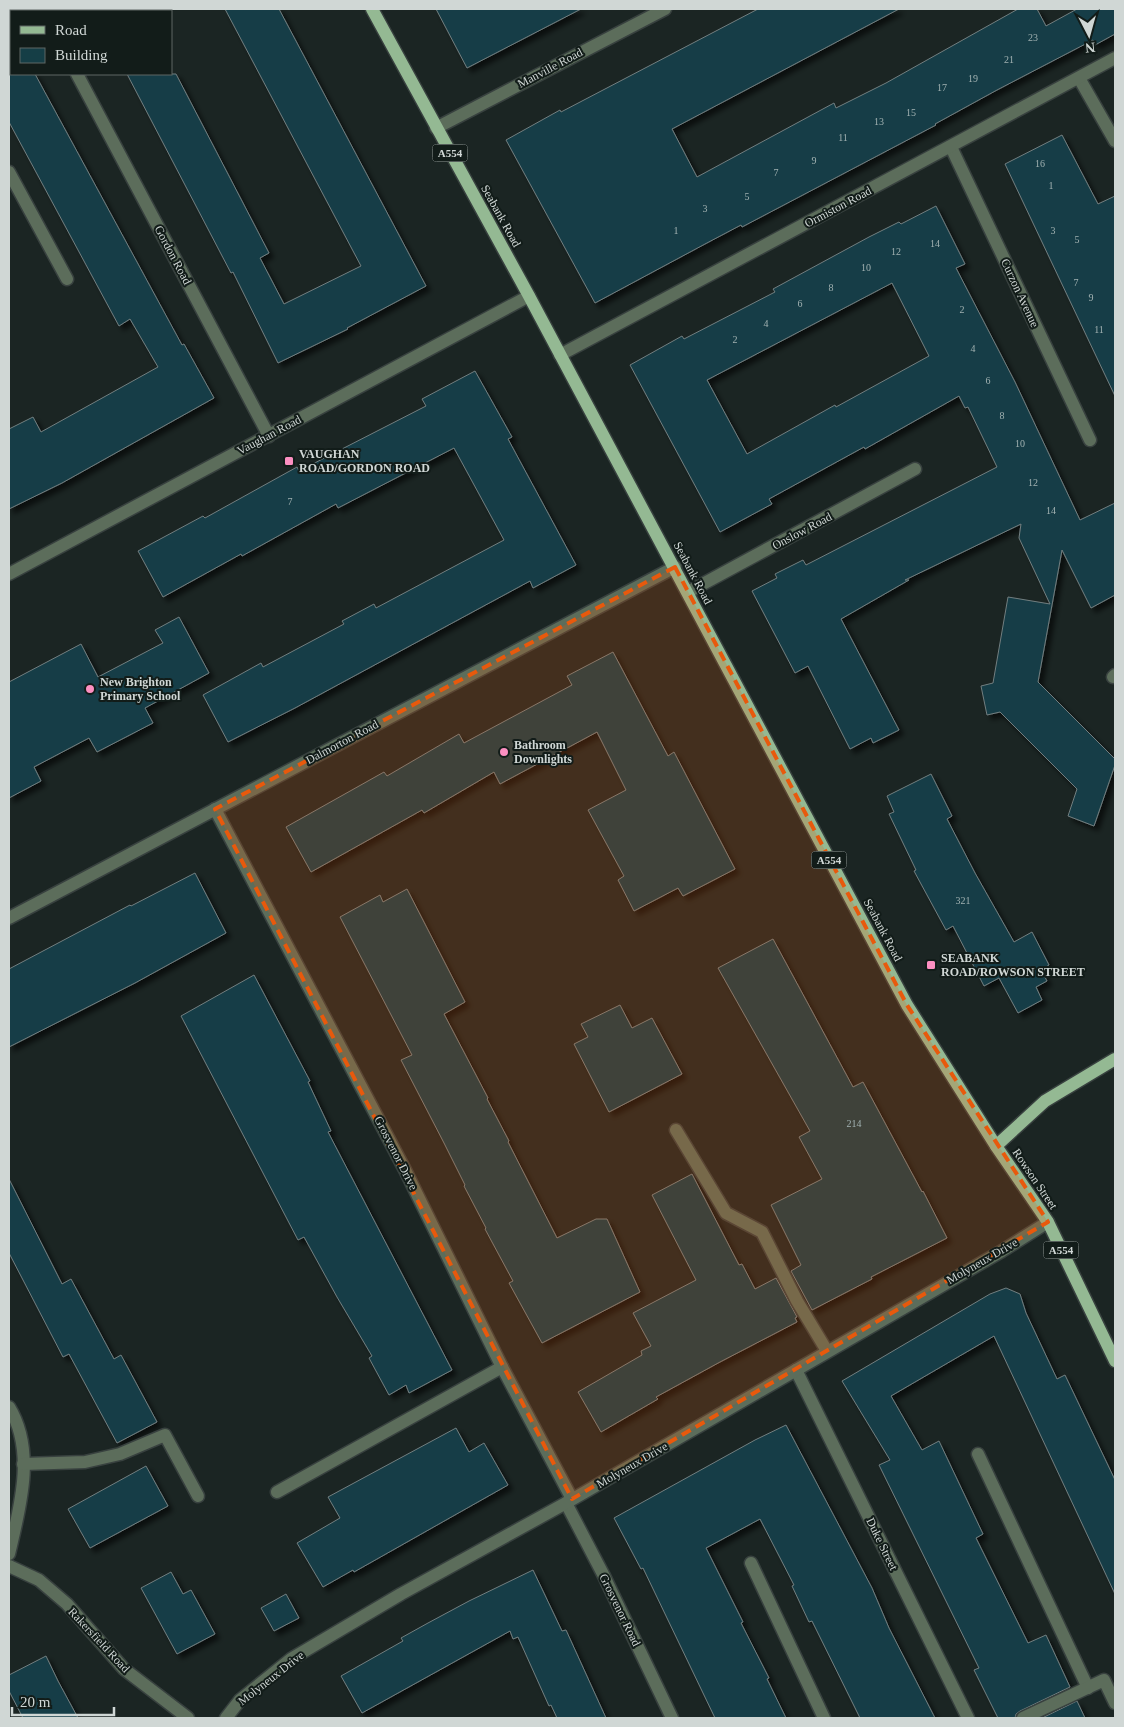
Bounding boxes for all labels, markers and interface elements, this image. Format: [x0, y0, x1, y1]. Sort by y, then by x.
legend [10, 10, 172, 75]
north arrow [1064, 10, 1114, 60]
text: Road [55, 22, 87, 38]
house number: 23 [1028, 32, 1038, 43]
text: N [1084, 39, 1096, 55]
street label: Manville Road [515, 45, 585, 91]
text: Building [55, 47, 108, 63]
house number: 21 [1004, 54, 1014, 65]
house number: 19 [968, 73, 978, 84]
house number: 17 [937, 82, 947, 93]
house number: 15 [906, 107, 916, 118]
house number: 13 [874, 116, 884, 127]
house number: 11 [838, 132, 848, 143]
road number: A554 [432, 144, 468, 162]
house number: 9 [812, 155, 817, 166]
house number: 16 [1035, 158, 1045, 169]
house number: 7 [774, 167, 779, 178]
house number: 1 [1049, 180, 1054, 191]
street label: Seabank Road [478, 182, 524, 250]
street label: Ormiston Road [802, 184, 874, 230]
house number: 5 [745, 191, 750, 202]
house number: 3 [703, 203, 708, 214]
street label: Gordon Road [152, 223, 194, 287]
house number: 1 [674, 225, 679, 236]
house number: 3 [1051, 225, 1056, 236]
house number: 5 [1075, 234, 1080, 245]
house number: 14 [930, 238, 940, 249]
house number: 12 [891, 246, 901, 257]
street label: Curzon Avenue [998, 256, 1042, 330]
house number: 10 [861, 262, 871, 273]
house number: 7 [1074, 277, 1079, 288]
house number: 8 [829, 282, 834, 293]
house number: 9 [1089, 292, 1094, 303]
house number: 6 [798, 298, 803, 309]
house number: 2 [960, 304, 965, 315]
house number: 4 [764, 318, 769, 329]
house number: 11 [1094, 324, 1104, 335]
house number: 2 [733, 334, 738, 345]
house number: 4 [971, 343, 976, 354]
house number: 6 [986, 375, 991, 386]
house number: 8 [1000, 410, 1005, 421]
street label: Vaughan Road [235, 412, 303, 458]
house number: 10 [1015, 438, 1025, 449]
place label: VAUGHAN ROAD/GORDON ROAD [299, 447, 430, 475]
marker: VAUGHAN ROAD/GORDON ROAD [283, 455, 295, 467]
house number: 12 [1028, 477, 1038, 488]
house number: 7 [288, 496, 293, 507]
house number: 14 [1046, 505, 1056, 516]
street label: Onslow Road [770, 509, 834, 553]
street label: Seabank Road [671, 539, 715, 607]
place label: New Brighton Primary School [100, 675, 181, 703]
marker: New Brighton Primary School [84, 683, 96, 695]
street label: Dalmorton Road [303, 717, 381, 767]
place label: Bathroom Downlights [514, 738, 572, 766]
marker: Bathroom Downlights [498, 746, 510, 758]
road number: A554 [812, 852, 846, 868]
house number: 321 [956, 895, 971, 906]
street label: Seabank Road [861, 896, 905, 964]
place label: SEABANK ROAD/ROWSON STREET [941, 951, 1085, 979]
marker: SEABANK ROAD/ROWSON STREET [925, 959, 937, 971]
street label: Grosvenor Drive [371, 1114, 421, 1192]
house number: 214 [847, 1118, 862, 1129]
street label: Rowson Street [1010, 1146, 1061, 1213]
street label: Molyneux Drive [944, 1235, 1020, 1287]
road number: A554 [1044, 1242, 1078, 1258]
street label: Molyneux Drive [594, 1439, 670, 1491]
street label: Duke Street [863, 1515, 901, 1573]
street label: Grosvenor Road [596, 1571, 644, 1649]
street label: Rakersfield Road [65, 1605, 133, 1675]
street label: Molyneux Drive [235, 1648, 307, 1708]
scale bar [12, 1684, 115, 1716]
text: 20 m [20, 1694, 51, 1710]

